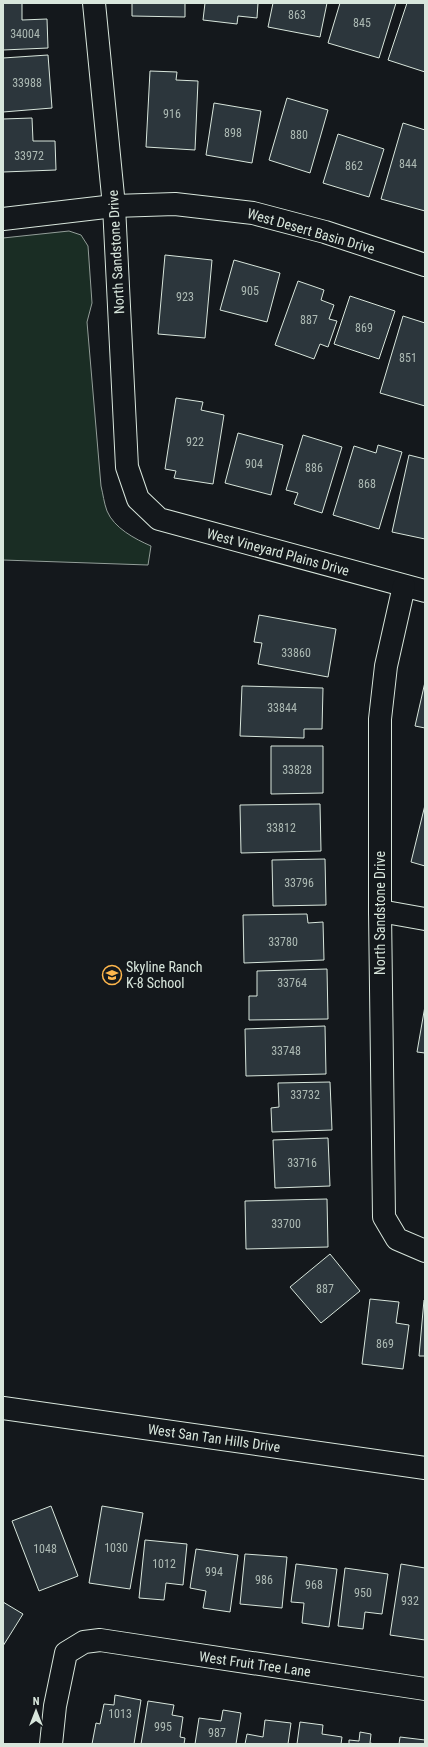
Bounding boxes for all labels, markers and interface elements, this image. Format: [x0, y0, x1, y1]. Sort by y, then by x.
house number: 863 [288, 8, 306, 22]
house number: 845 [353, 16, 371, 30]
house number: 34004 [10, 27, 40, 41]
house number: 33988 [12, 76, 42, 90]
house number: 916 [163, 107, 181, 121]
house number: 898 [224, 126, 242, 140]
house number: 880 [290, 128, 308, 142]
house number: 33972 [14, 149, 44, 163]
house number: 844 [399, 157, 417, 171]
house number: 862 [345, 159, 363, 173]
street label: North Sandstone Drive [105, 189, 127, 314]
street label: West Desert Basin Drive [245, 205, 377, 257]
house number: 905 [241, 284, 259, 298]
house number: 923 [176, 290, 194, 304]
house number: 887 [300, 313, 318, 327]
house number: 869 [355, 321, 373, 335]
house number: 851 [399, 351, 417, 365]
house number: 922 [186, 435, 204, 449]
house number: 904 [245, 457, 263, 471]
house number: 886 [305, 461, 323, 475]
house number: 868 [358, 477, 376, 491]
street label: West Vineyard Plains Drive [205, 525, 351, 579]
house number: 33860 [281, 646, 311, 660]
house number: 33844 [267, 701, 297, 715]
house number: 33828 [282, 763, 312, 777]
house number: 33812 [266, 821, 296, 835]
street label: North Sandstone Drive [372, 851, 388, 975]
house number: 33796 [284, 876, 314, 890]
house number: 33780 [268, 935, 298, 949]
place label: Skyline Ranch K-8 School [126, 959, 203, 991]
school or university icon: Skyline Ranch K-8 School [101, 964, 123, 986]
house number: 33764 [277, 976, 307, 990]
house number: 33748 [271, 1044, 301, 1058]
house number: 33732 [290, 1088, 320, 1102]
house number: 33716 [287, 1156, 317, 1170]
house number: 33700 [271, 1217, 301, 1231]
house number: 887 [316, 1282, 334, 1296]
house number: 869 [376, 1337, 394, 1351]
street label: West San Tan Hills Drive [147, 1421, 282, 1455]
house number: 1030 [104, 1541, 128, 1555]
house number: 1048 [33, 1542, 57, 1556]
house number: 1012 [152, 1557, 176, 1571]
house number: 994 [205, 1565, 223, 1579]
house number: 986 [255, 1573, 273, 1587]
house number: 968 [305, 1578, 323, 1592]
house number: 950 [354, 1586, 372, 1600]
house number: 932 [401, 1594, 419, 1608]
street label: West Fruit Tree Lane [198, 1648, 312, 1680]
north arrow [16, 1691, 56, 1731]
text: N [33, 1695, 40, 1708]
house number: 1013 [108, 1707, 132, 1721]
house number: 995 [154, 1720, 172, 1734]
house number: 987 [208, 1726, 226, 1740]

